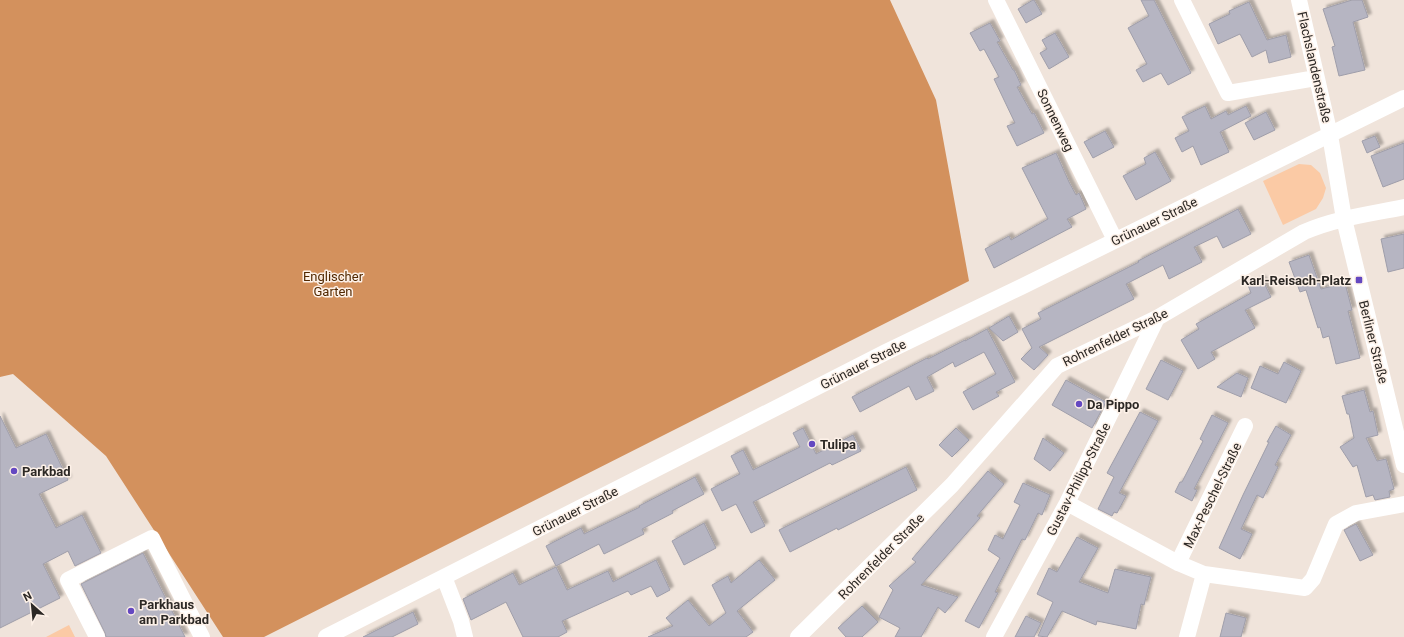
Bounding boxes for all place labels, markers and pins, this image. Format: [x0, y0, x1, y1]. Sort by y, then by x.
place label: Karl-Reisach-Platz [1241, 273, 1351, 288]
marker: Karl-Reisach-Platz [1354, 275, 1364, 285]
place label: Da Pippo [1087, 397, 1139, 412]
marker: Da Pippo [1074, 399, 1084, 409]
place label: Tulipa [820, 437, 856, 452]
marker: Tulipa [807, 439, 817, 449]
place label: Parkbad [22, 464, 71, 479]
marker: Parkbad [9, 466, 19, 476]
place label: Parkhaus am Parkbad [139, 597, 209, 627]
marker: Parkhaus am Parkbad [126, 606, 136, 616]

